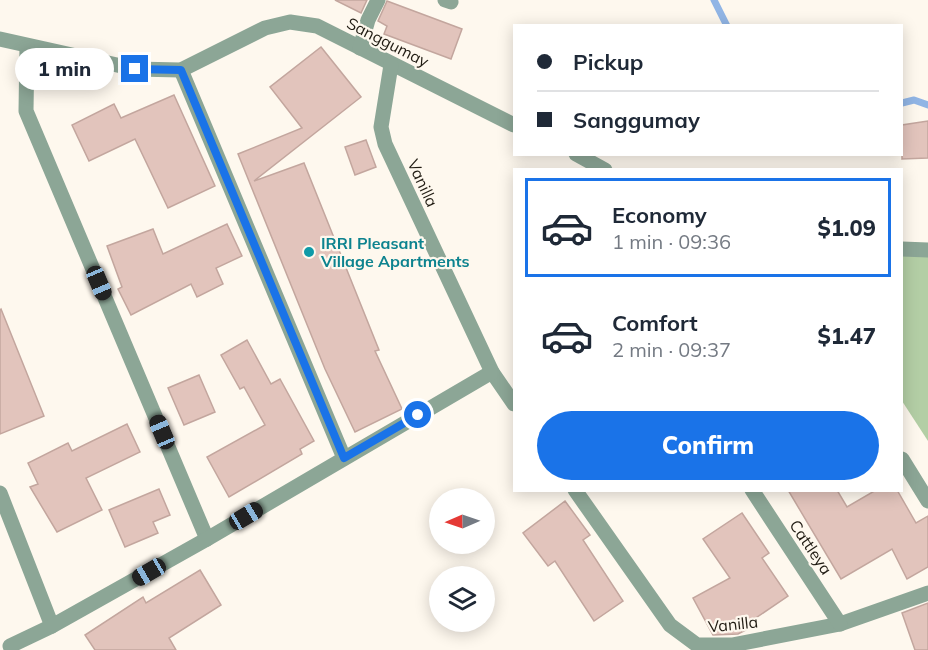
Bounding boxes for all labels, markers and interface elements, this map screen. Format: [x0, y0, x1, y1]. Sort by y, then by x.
street label: Sanggumay [344, 13, 433, 71]
callout: 1 min [15, 48, 114, 90]
text: Pickup [573, 48, 643, 76]
route end [121, 55, 148, 82]
text: 1 min [38, 56, 91, 81]
text: Sanggumay [573, 106, 700, 134]
street label: Vanilla [403, 156, 443, 210]
icon: car [540, 201, 594, 255]
text: Economy [612, 201, 707, 229]
text: $1.09 [817, 214, 876, 242]
text: 1 min · 09:36 [612, 229, 731, 254]
place label: IRRI Pleasant Village Apartments [320, 233, 470, 271]
marker: IRRI Pleasant Village Apartments [302, 245, 316, 259]
car [84, 263, 114, 303]
icon: car [540, 309, 594, 363]
text: Comfort [612, 309, 698, 337]
text: $1.47 [817, 322, 876, 350]
text: 2 min · 09:37 [612, 337, 731, 362]
route start [404, 401, 431, 428]
button: Confirm [537, 411, 879, 480]
car [147, 412, 177, 452]
north arrow [429, 488, 495, 554]
map controls [429, 488, 495, 632]
car [226, 499, 266, 533]
street label: Cattleya [785, 516, 837, 578]
car [129, 555, 169, 589]
button: layers [429, 566, 495, 632]
street label: Vanilla [707, 611, 759, 637]

